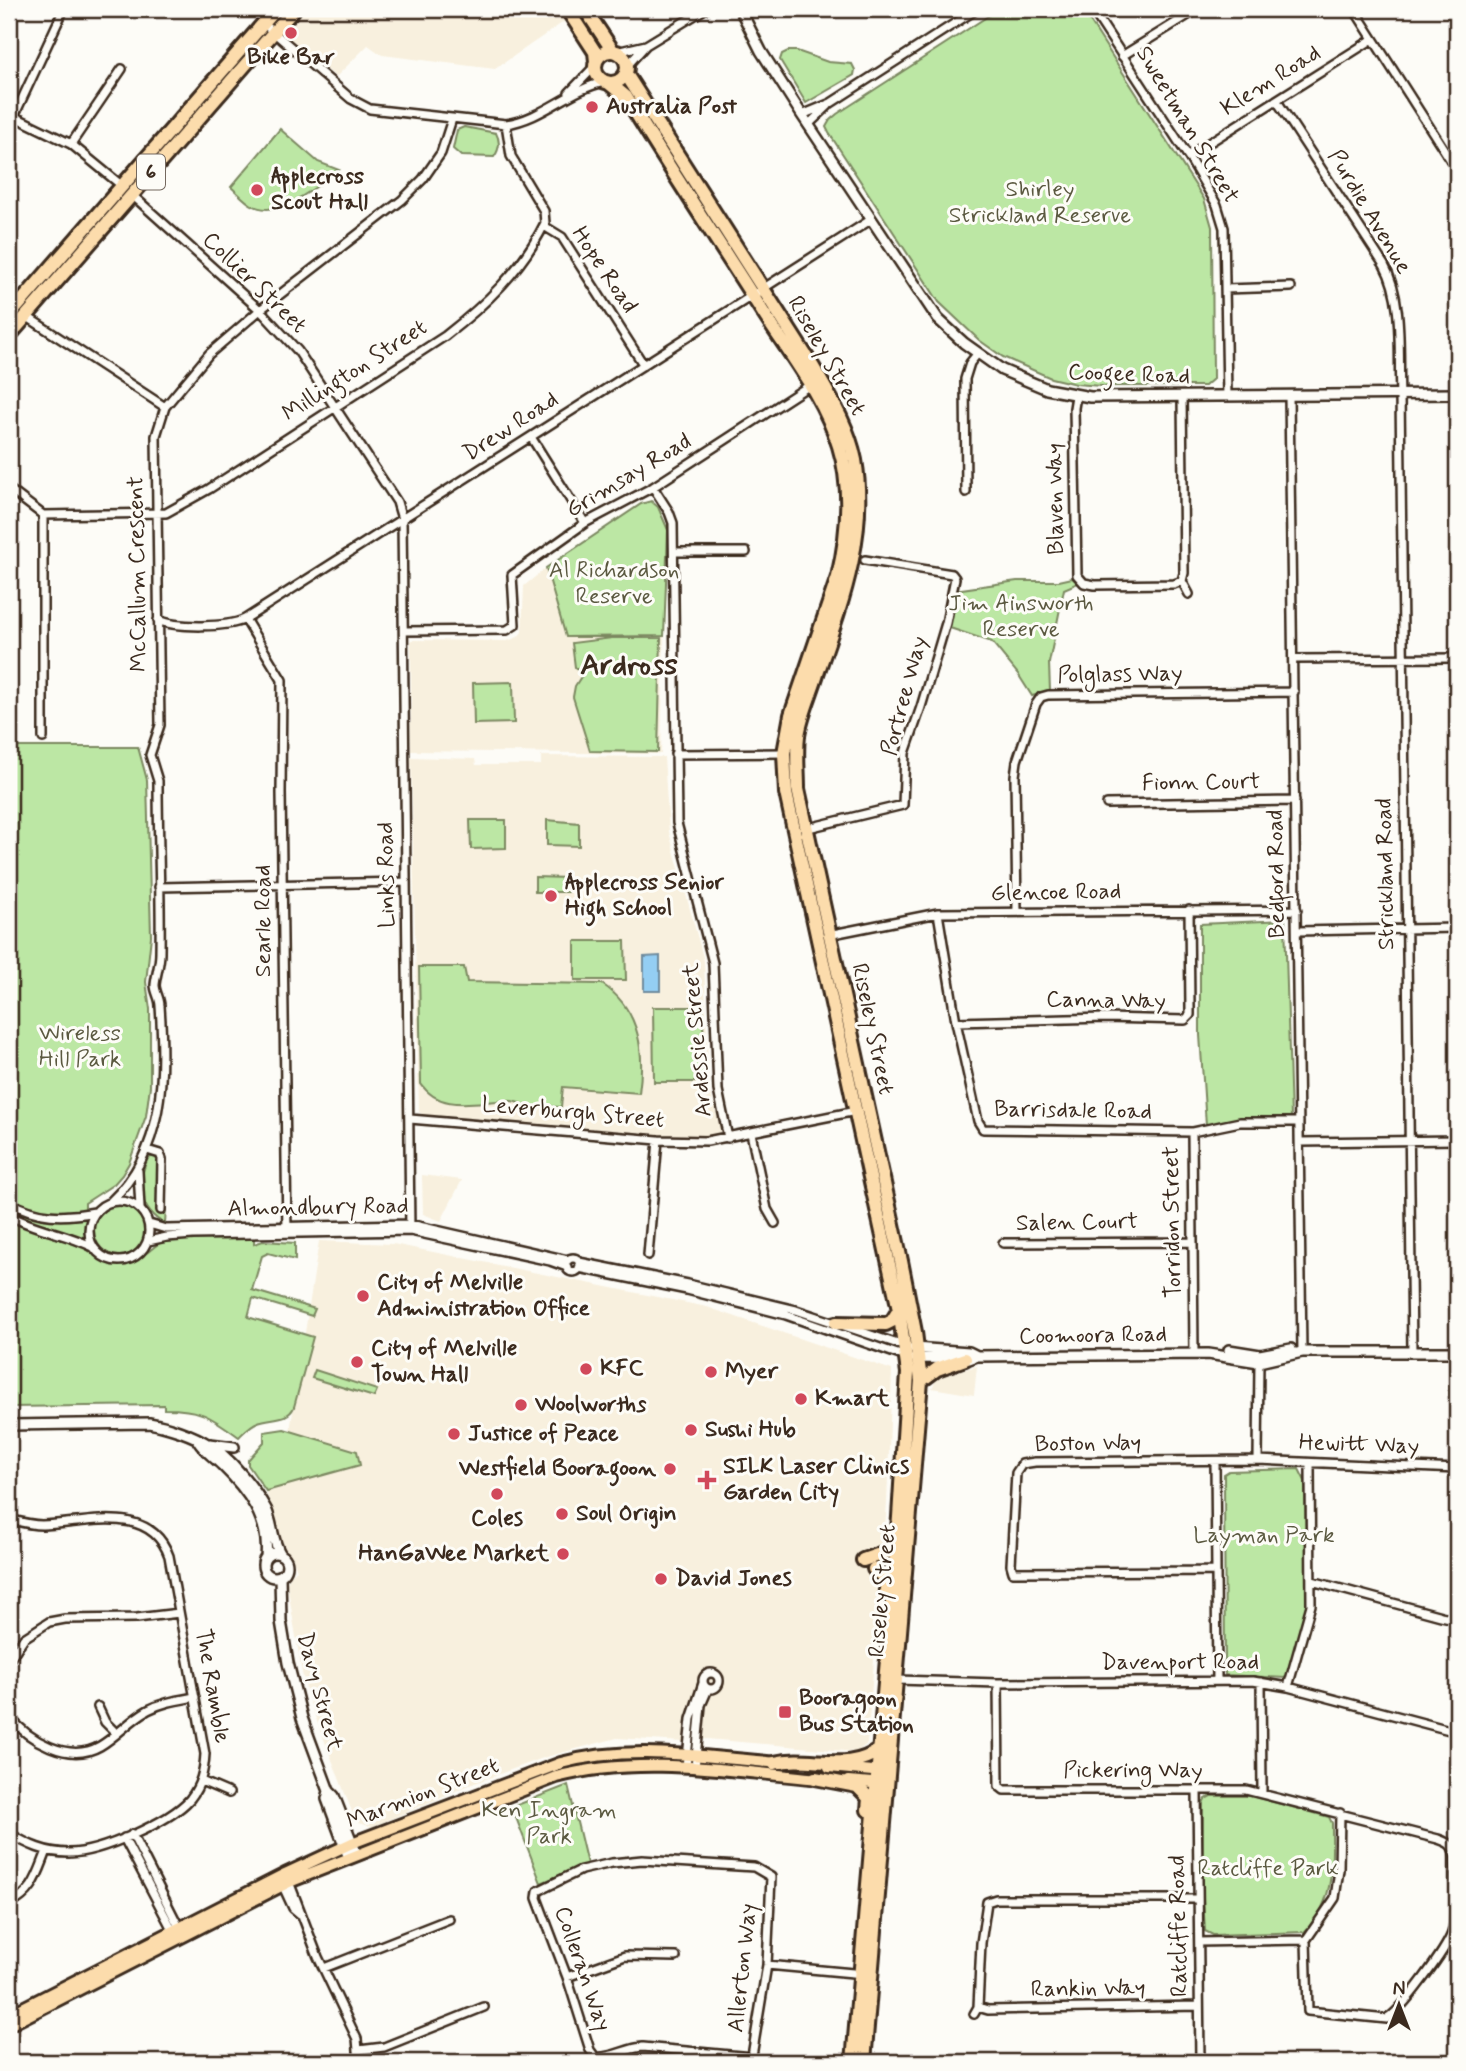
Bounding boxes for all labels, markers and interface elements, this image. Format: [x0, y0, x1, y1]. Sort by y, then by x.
marker: Bike Bar [283, 25, 299, 41]
street label: Klem Road [1215, 38, 1327, 124]
street label: Sweetman Street [1128, 41, 1246, 209]
place label: Bike Bar [247, 43, 335, 73]
place label: Australia Post [606, 92, 738, 122]
marker: Australia Post [584, 99, 600, 115]
street label: Purdie Avenue [1320, 144, 1418, 280]
road number: 6 [137, 154, 165, 190]
place label: Applecross Scout Hall [271, 162, 368, 218]
park label: Shirley Strickland Reserve [949, 175, 1131, 231]
marker: Applecross Scout Hall [249, 182, 265, 198]
street label: Hope Road [564, 221, 644, 319]
street label: Collier Street [195, 226, 313, 340]
street label: Riseley Street [780, 291, 872, 421]
street label: Millington Street [277, 313, 434, 431]
street label: Coogee Road [1067, 358, 1190, 394]
street label: Drew Road [458, 385, 564, 469]
street label: Grimsay Road [561, 427, 697, 525]
street label: Blaven Way [1040, 443, 1072, 555]
street label: McCallum Crescent [121, 476, 155, 672]
park label: Al Richardson Reserve [549, 556, 679, 612]
park label: Jim Ainsworth Reserve [948, 589, 1094, 645]
street label: Portree Way [875, 633, 935, 759]
district label: Ardross [580, 646, 678, 685]
street label: Polglass Way [1057, 659, 1183, 693]
street label: Fionn Court [1142, 767, 1261, 799]
street label: Strickland Road [1370, 798, 1402, 950]
street label: Bedford Road [1261, 809, 1294, 939]
street label: Links Road [371, 822, 403, 928]
street label: Searle Road [249, 865, 279, 977]
place label: Applecross Senior High School [565, 868, 725, 927]
street label: Glencoe Road [990, 877, 1122, 909]
marker: Applecross Senior High School [543, 888, 559, 904]
street label: Ardessie Street [676, 961, 720, 1118]
street label: Riseley Street [843, 961, 901, 1097]
street label: Canna Way [1046, 985, 1166, 1017]
park label: Wireless Hill Park [39, 1019, 121, 1075]
street label: Leverburgh Street [480, 1090, 665, 1138]
street label: Barrisdale Road [994, 1095, 1152, 1127]
street label: Torridon Street [1157, 1146, 1189, 1298]
street label: Almondbury Road [227, 1191, 409, 1225]
street label: Salen Court [1016, 1207, 1138, 1239]
place label: City of Melville Administration Office [377, 1268, 591, 1324]
marker: City of Melville Administration Office [355, 1288, 371, 1304]
street label: Coomoora Road [1019, 1320, 1167, 1352]
place label: City of Melville Town Hall [371, 1334, 517, 1390]
marker: City of Melville Town Hall [349, 1354, 365, 1370]
place label: KFC [600, 1354, 644, 1384]
place label: Myer [725, 1357, 779, 1387]
marker: KFC [578, 1361, 594, 1377]
marker: Myer [703, 1364, 719, 1380]
place label: Kmart [815, 1384, 890, 1414]
place label: Woolworths [534, 1390, 647, 1420]
marker: Kmart [793, 1391, 809, 1407]
marker: Woolworths [513, 1397, 529, 1413]
place label: Sushi Hub [705, 1415, 796, 1445]
place label: Justice of Peace [468, 1419, 619, 1449]
marker: Sushi Hub [683, 1422, 699, 1438]
marker: Justice of Peace [446, 1426, 462, 1442]
street label: Boston Way [1034, 1428, 1142, 1460]
street label: Hewitt Way [1298, 1428, 1420, 1462]
place label: SILK Laser Clinics Garden City [723, 1452, 909, 1508]
place label: Westfield Booragoon [458, 1454, 657, 1487]
marker: Westfield Booragoon [662, 1461, 678, 1477]
marker: SILK Laser Clinics Garden City [697, 1470, 717, 1490]
marker: Coles [489, 1486, 505, 1502]
place label: Soul Origin [576, 1499, 677, 1529]
place label: Coles [471, 1504, 523, 1534]
marker: Soul Origin [554, 1506, 570, 1522]
park label: Layman Park [1193, 1521, 1335, 1551]
street label: Riseley Street [862, 1523, 904, 1659]
place label: HanGaWee Market [358, 1539, 549, 1569]
marker: HanGaWee Market [555, 1546, 571, 1562]
place label: David Jones [675, 1564, 792, 1594]
marker: David Jones [653, 1571, 669, 1587]
street label: The Ramble [187, 1627, 237, 1746]
street label: Davy Street [289, 1629, 349, 1755]
street label: Davenport Road [1101, 1648, 1259, 1678]
place label: Booragoon Bus Station [799, 1684, 914, 1740]
marker: Booragoon Bus Station [777, 1704, 793, 1720]
street label: Marmion Street [343, 1751, 503, 1837]
street label: Pickering Way [1063, 1756, 1203, 1788]
park label: Ken Ingram Park [481, 1796, 617, 1852]
park label: Ratcliffe Park [1197, 1854, 1339, 1884]
street label: Ratcliffe Road [1163, 1855, 1195, 1997]
street label: Allerton Way [721, 1902, 765, 2034]
street label: Colleran Way [547, 1903, 617, 2035]
north arrow [1364, 1969, 1434, 2039]
street label: Rankin Way [1030, 1973, 1146, 2005]
text: N [1393, 1977, 1405, 2002]

